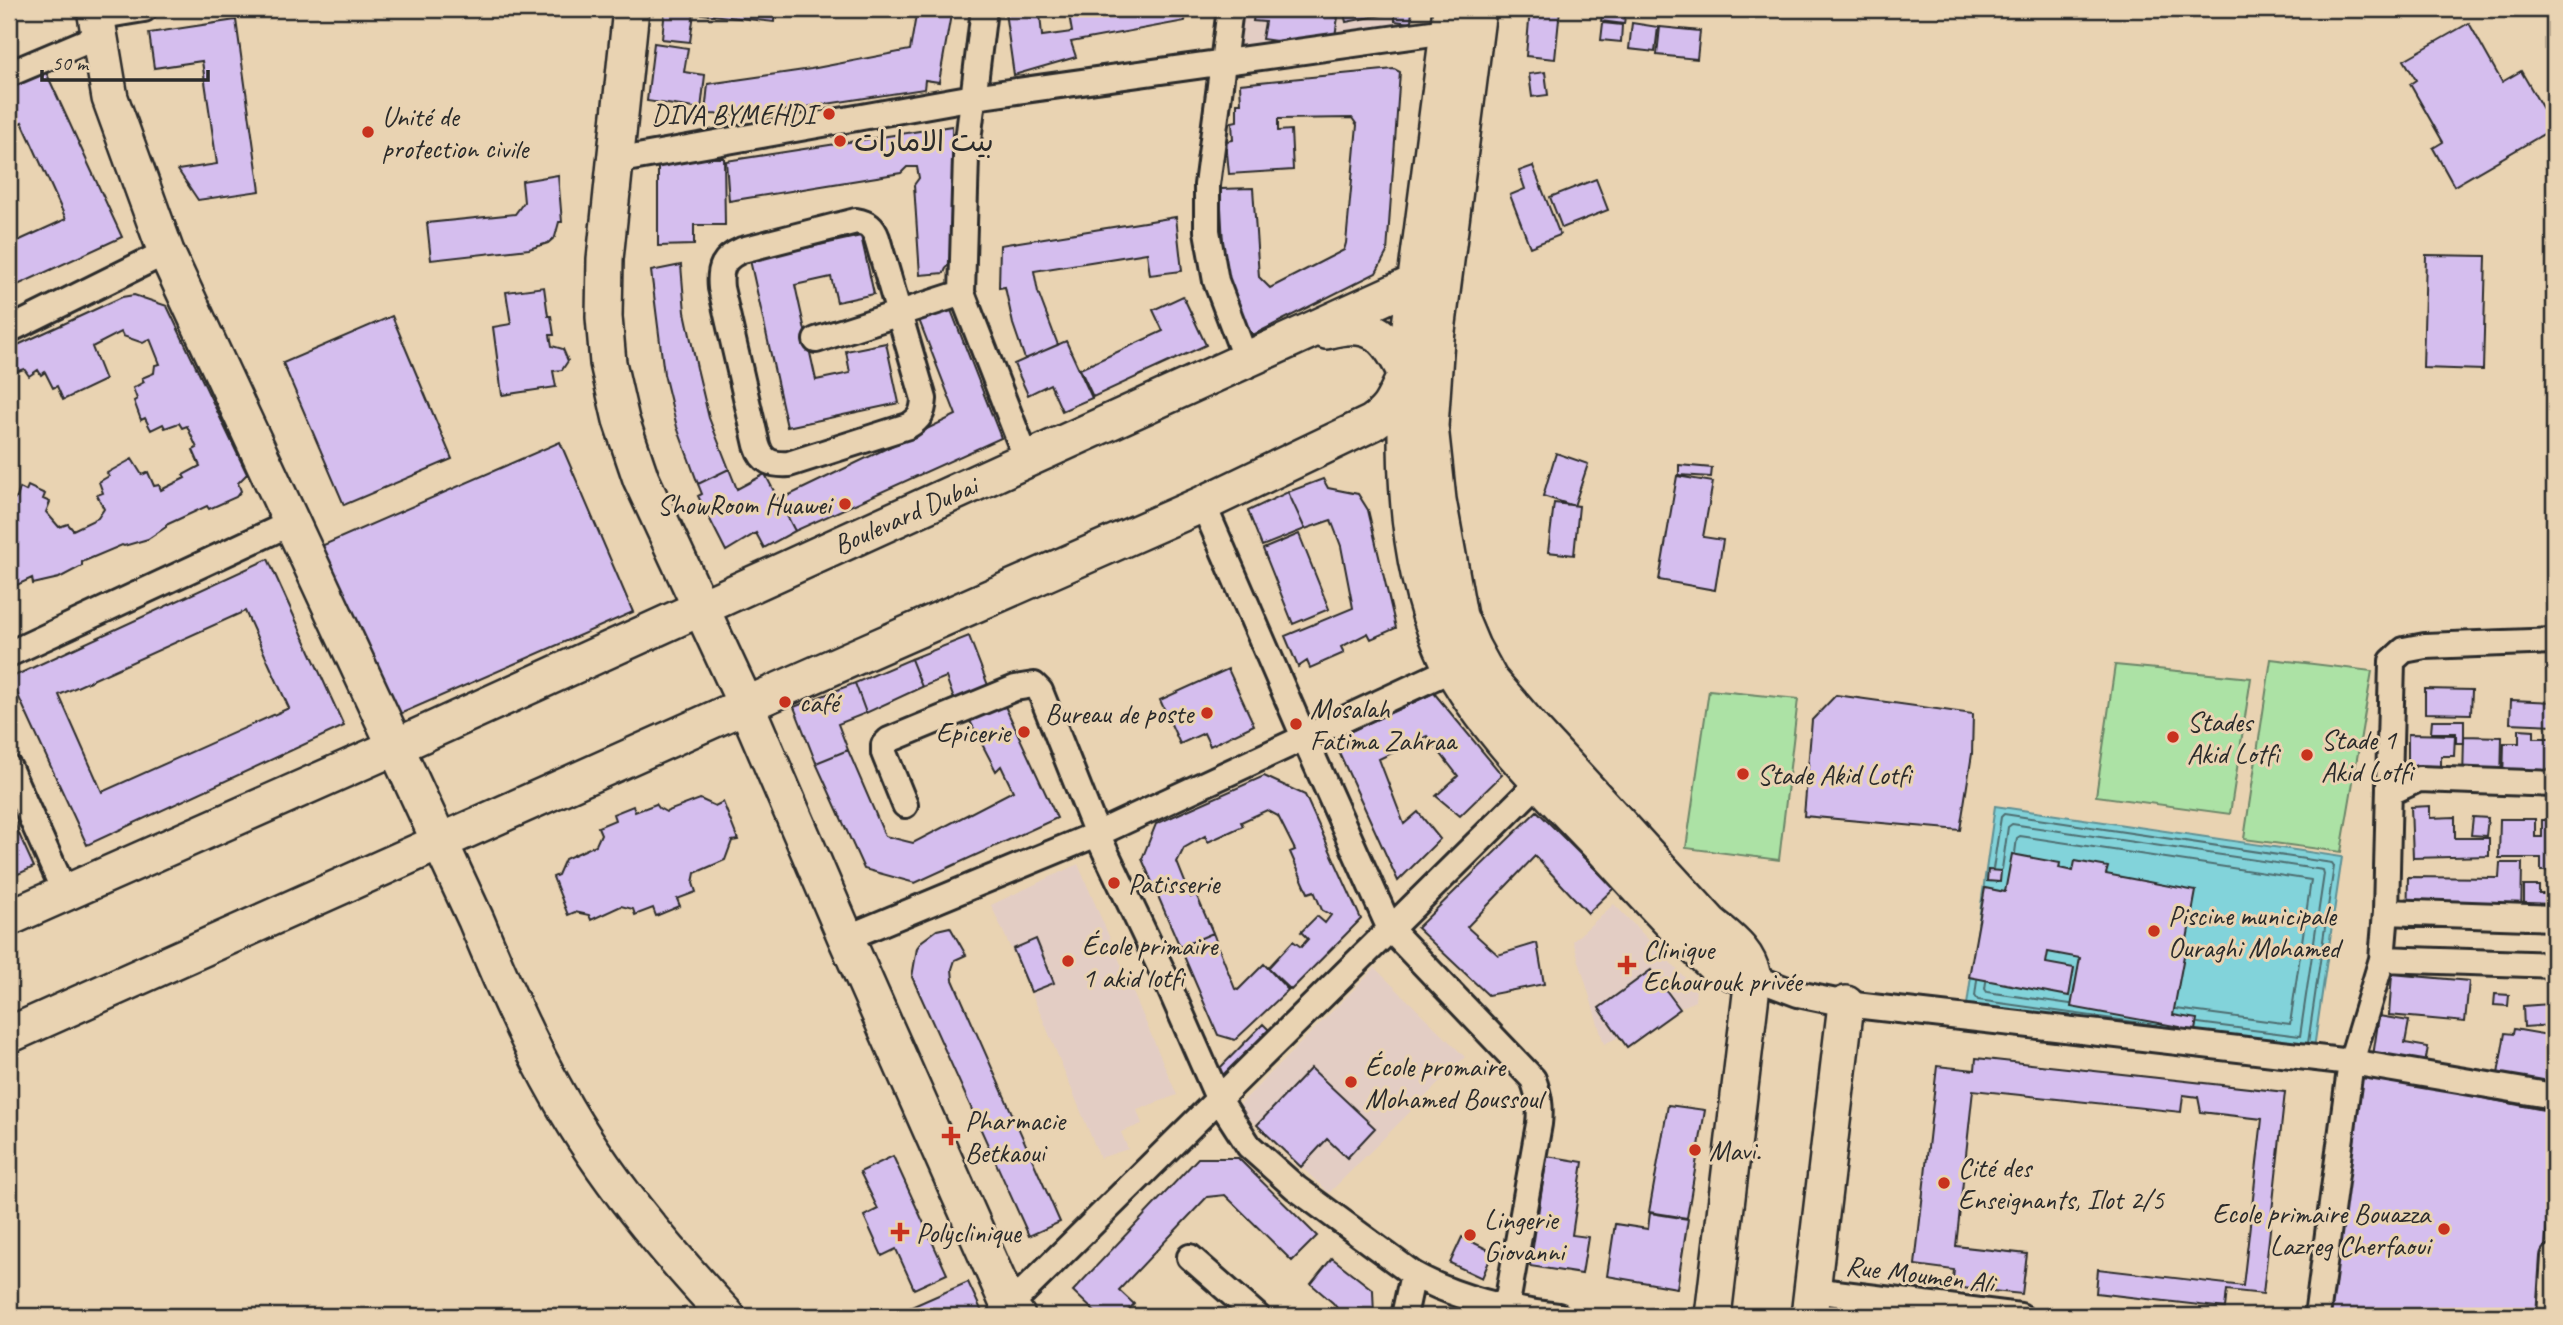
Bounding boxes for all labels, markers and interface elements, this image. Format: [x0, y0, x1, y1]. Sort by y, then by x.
scale bar [42, 38, 208, 82]
text: 50 m [52, 50, 90, 76]
place label: DIVA BYMEHDI [651, 97, 821, 132]
place label: Unité de protection civile [382, 99, 530, 166]
marker: DIVA BYMEHDI [821, 106, 837, 122]
marker: Unité de protection civile [360, 124, 376, 140]
place label: بيت الامارات [854, 124, 994, 159]
marker: بيت الامارات [832, 133, 848, 149]
street label: Boulevard Dubai [828, 466, 986, 562]
place label: ShowRoom Huawei [657, 487, 835, 522]
marker: ShowRoom Huawei [837, 496, 853, 512]
place label: café [799, 685, 842, 720]
place label: Mosalah Fatima Zahraa [1310, 691, 1458, 758]
marker: café [777, 694, 793, 710]
place label: Bureau de poste [1045, 696, 1195, 731]
place label: Stades Akid Lotfi [2187, 704, 2282, 771]
marker: Bureau de poste [1199, 705, 1215, 721]
place label: Epicerie [936, 715, 1012, 750]
marker: Mosalah Fatima Zahraa [1288, 716, 1304, 732]
place label: Stade 1 Akid Lotfi [2321, 722, 2416, 789]
marker: Epicerie [1016, 724, 1032, 740]
marker: Stades Akid Lotfi [2165, 729, 2181, 745]
marker: Stade 1 Akid Lotfi [2299, 747, 2315, 763]
place label: Stade Akid Lotfi [1757, 757, 1914, 792]
marker: Stade Akid Lotfi [1735, 766, 1751, 782]
place label: Patisserie [1128, 866, 1221, 901]
marker: Patisserie [1106, 875, 1122, 891]
place label: Piscine municipale Ouraghi Mohamed [2168, 898, 2344, 965]
marker: Piscine municipale Ouraghi Mohamed [2146, 923, 2162, 939]
place label: École primaire 1 akid lotfi [1082, 928, 1219, 995]
place label: Clinique Echourouk privée [1643, 932, 1804, 999]
marker: École primaire 1 akid lotfi [1060, 953, 1076, 969]
marker: Clinique Echourouk privée [1617, 955, 1637, 975]
place label: École promaire Mohamed Boussoul [1365, 1049, 1547, 1116]
marker: École promaire Mohamed Boussoul [1343, 1074, 1359, 1090]
place label: Pharmacie Betkaoui [965, 1103, 1067, 1170]
marker: Pharmacie Betkaoui [943, 1128, 959, 1144]
place label: Mavi. [1709, 1133, 1761, 1168]
marker: Mavi. [1687, 1142, 1703, 1158]
place label: Cité des Enseignants, Ilot 2/5 [1958, 1150, 2165, 1217]
marker: Cité des Enseignants, Ilot 2/5 [1936, 1175, 1952, 1191]
place label: Ecole primaire Bouazza Lazreg Cherfaoui [2212, 1196, 2434, 1263]
place label: Lingerie Giovanni [1484, 1202, 1568, 1269]
place label: Polyclinique [916, 1215, 1022, 1250]
marker: Ecole primaire Bouazza Lazreg Cherfaoui [2436, 1221, 2452, 1237]
marker: Polyclinique [890, 1222, 910, 1242]
marker: Lingerie Giovanni [1462, 1227, 1478, 1243]
street label: Rue Moumen Ali [1844, 1248, 2000, 1301]

